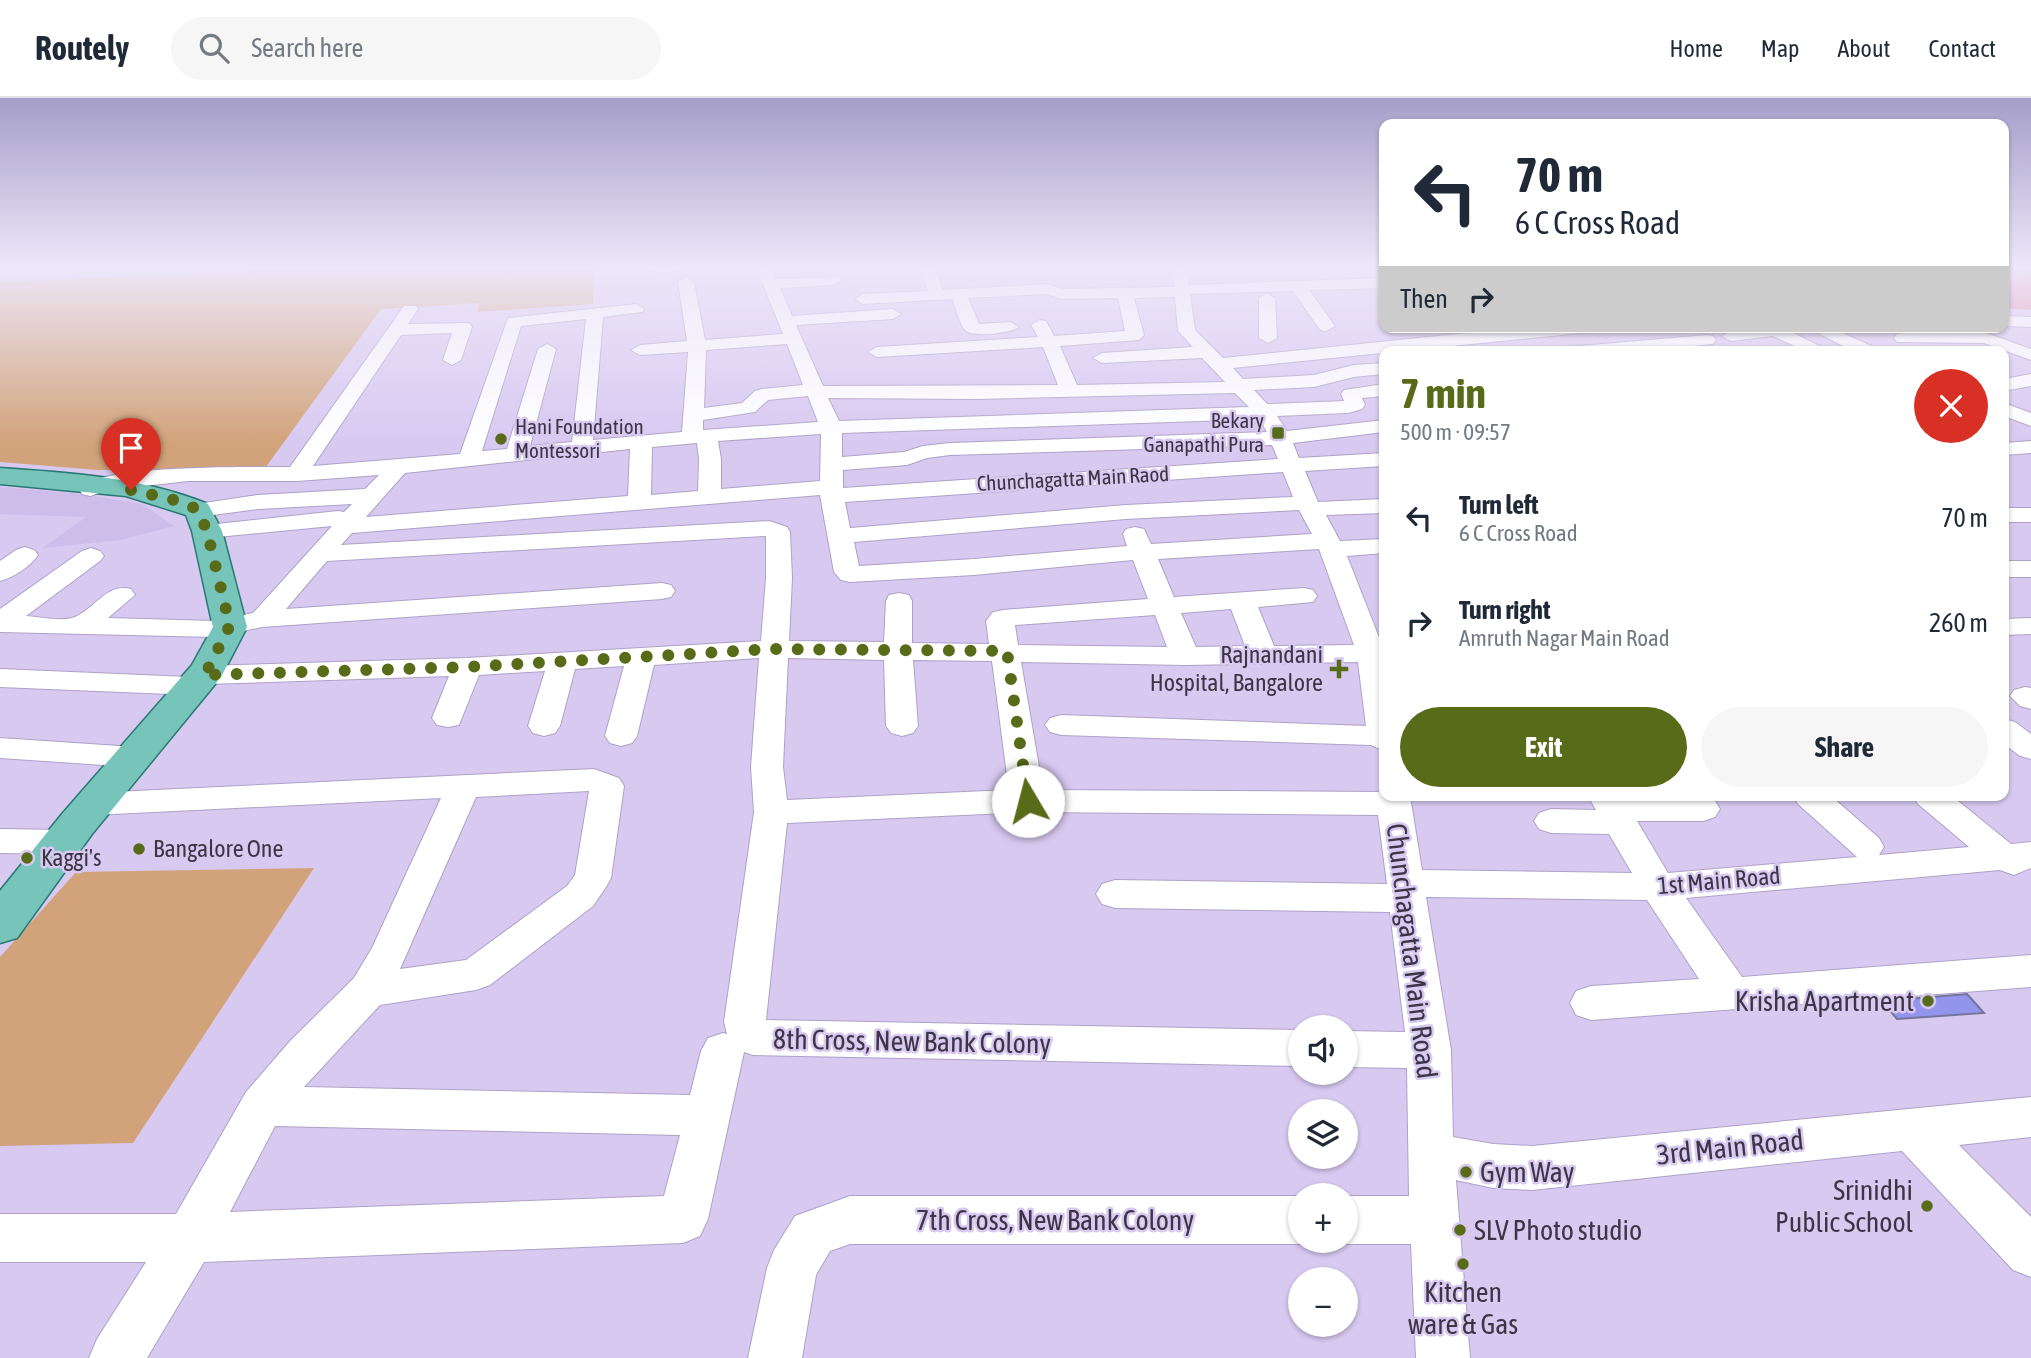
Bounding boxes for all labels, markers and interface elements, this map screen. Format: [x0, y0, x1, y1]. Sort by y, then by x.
search box [171, 17, 661, 80]
text: Routely [35, 29, 129, 67]
icon: search [195, 29, 233, 67]
text: Search here [251, 33, 363, 63]
text: Home [1669, 35, 1723, 62]
text: Map [1761, 35, 1799, 62]
text: About [1837, 35, 1890, 62]
text: Contact [1928, 35, 1996, 62]
text: 70 m [1515, 146, 1603, 202]
icon: left [1400, 147, 1491, 238]
text: 6 C Cross Road [1515, 204, 1680, 241]
icon: right [1462, 280, 1500, 318]
text: Then [1400, 284, 1448, 314]
text: 7 min [1400, 369, 1486, 417]
button: close [1914, 369, 1988, 443]
place label: Bekary Ganapathi Pura [1144, 408, 1264, 456]
place label: Hani Foundation Montessori [515, 414, 644, 462]
pin [101, 418, 161, 490]
text: 500 m · 09:57 [1400, 419, 1511, 445]
marker: Bekary Ganapathi Pura [1270, 425, 1286, 441]
icon: arrive [112, 429, 150, 467]
marker: Hani Foundation Montessori [493, 431, 509, 447]
street label: Chunchagatta Main Raod [976, 461, 1170, 495]
text: Turn left [1459, 490, 1539, 520]
icon: left [1400, 499, 1438, 537]
text: 70 m [1941, 503, 1988, 533]
text: 6 C Cross Road [1459, 520, 1578, 546]
text: Turn right [1459, 595, 1550, 625]
icon: right [1400, 604, 1438, 642]
text: 260 m [1929, 608, 1988, 638]
text: Amruth Nagar Main Road [1459, 625, 1670, 651]
place label: Rajnandani Hospital, Bangalore [1150, 641, 1323, 696]
marker: Rajnandani Hospital, Bangalore [1329, 659, 1349, 679]
button: Exit [1400, 707, 1687, 787]
button: Share [1701, 707, 1988, 787]
position arrow [991, 764, 1065, 838]
street label: Chunchagatta Main Road [1380, 822, 1444, 1080]
place label: Bangalore One [153, 835, 283, 862]
marker: Bangalore One [131, 841, 147, 857]
place label: Kaggi's [41, 844, 102, 871]
marker: Kaggi's [19, 850, 35, 866]
street label: 1st Main Road [1656, 862, 1782, 899]
place label: Krisha Apartment [1735, 985, 1914, 1017]
marker: Krisha Apartment [1920, 993, 1936, 1009]
map controls [1288, 1015, 1358, 1337]
button: sound [1288, 1015, 1358, 1085]
street label: 8th Cross, New Bank Colony [773, 1023, 1051, 1059]
button: layers [1288, 1099, 1358, 1169]
street label: 3rd Main Road [1655, 1123, 1805, 1171]
place label: Gym Way [1480, 1156, 1574, 1188]
marker: Gym Way [1458, 1164, 1474, 1180]
place label: Srinidhi Public School [1775, 1174, 1914, 1238]
button: + [1288, 1183, 1358, 1253]
marker: Srinidhi Public School [1919, 1198, 1935, 1214]
street label: 7th Cross, New Bank Colony [916, 1204, 1194, 1236]
place label: SLV Photo studio [1474, 1214, 1642, 1246]
marker: SLV Photo studio [1452, 1222, 1468, 1238]
marker: Kitchen ware & Gas [1455, 1256, 1471, 1272]
button: − [1288, 1267, 1358, 1337]
place label: Kitchen ware & Gas [1408, 1276, 1518, 1340]

